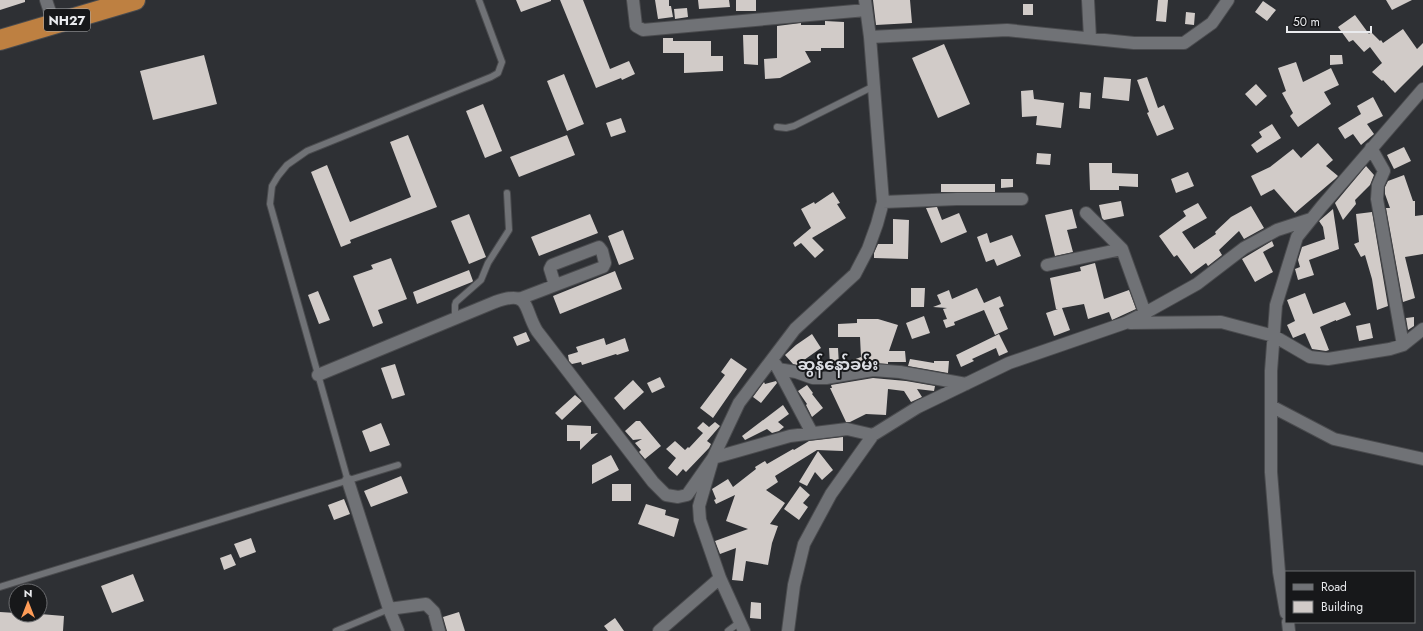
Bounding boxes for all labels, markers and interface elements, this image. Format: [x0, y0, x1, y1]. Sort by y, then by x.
scale bar [1287, 8, 1371, 34]
road number: NH27 [44, 9, 90, 31]
text: 50 m [1293, 13, 1320, 31]
district label: ဆွန်နော်ခမ်း [798, 353, 878, 378]
legend [1285, 571, 1415, 623]
text: Road [1321, 578, 1347, 596]
north arrow [8, 583, 48, 623]
text: N [24, 585, 32, 601]
text: Building [1321, 598, 1363, 616]

